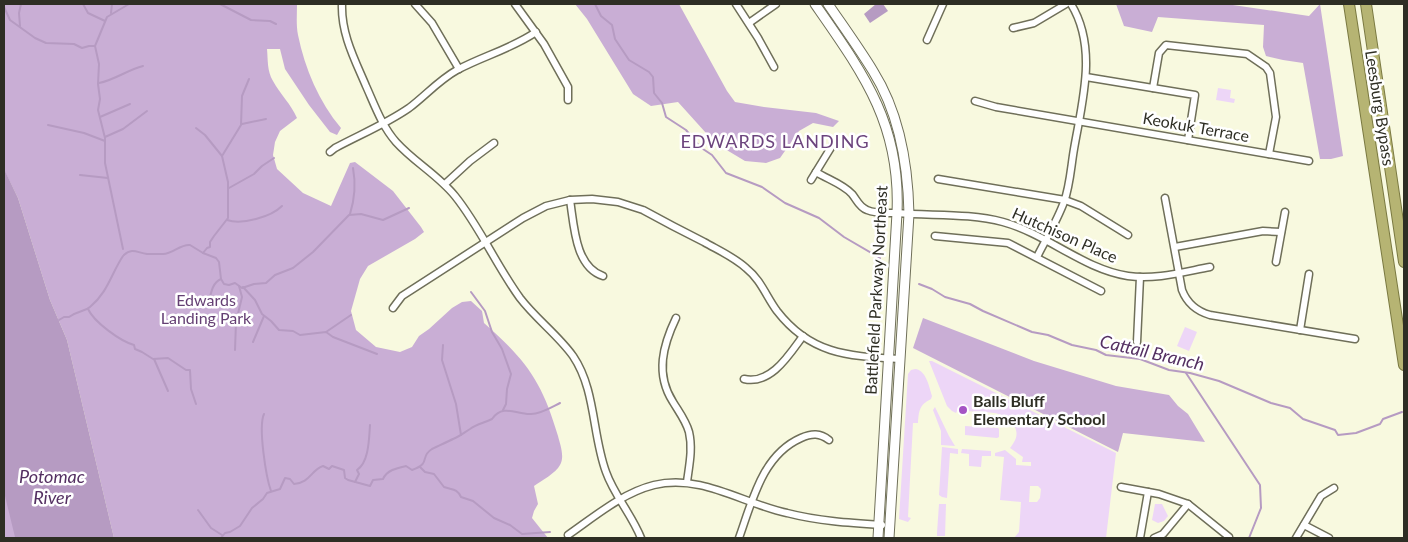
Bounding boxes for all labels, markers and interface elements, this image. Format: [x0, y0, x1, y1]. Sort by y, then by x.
street label: Leesburg Bypass [1362, 49, 1399, 167]
street label: Keokuk Terrace [1141, 108, 1251, 145]
district label: EDWARDS LANDING [680, 130, 870, 152]
street label: Battlefield Parkway Northeast [861, 185, 890, 395]
street label: Hutchison Place [1010, 203, 1121, 266]
park label: Edwards Landing Park [161, 290, 252, 327]
water label: Cattail Branch [1098, 329, 1206, 375]
place label: Balls Bluff Elementary School [973, 391, 1105, 428]
marker: Balls Bluff Elementary School [957, 404, 969, 416]
water label: Potomac River [19, 465, 85, 508]

